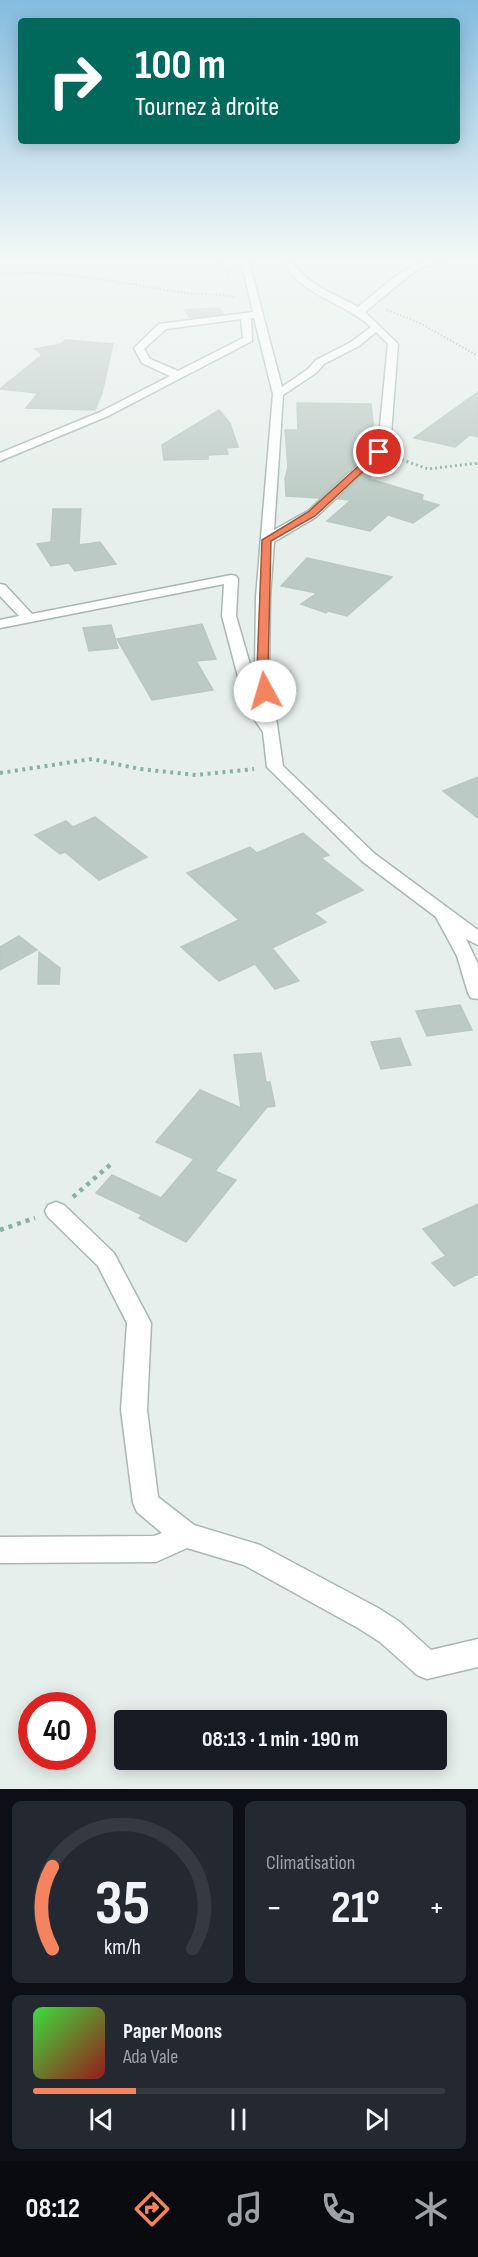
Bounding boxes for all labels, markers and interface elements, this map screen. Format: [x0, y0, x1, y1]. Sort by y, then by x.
text: 100 m [135, 40, 226, 91]
icon: right [36, 42, 114, 120]
text: Tournez à droite [135, 91, 279, 123]
pin [353, 426, 404, 477]
icon: arrive [362, 435, 395, 468]
position arrow [233, 659, 297, 723]
speed limit sign: 40 [18, 1692, 96, 1770]
text: 08:13 · 1 min · 190 m [202, 1726, 359, 1753]
text: Climatisation [266, 1851, 355, 1875]
text: 35 [95, 1867, 150, 1942]
text: 21° [331, 1881, 380, 1936]
text: − [266, 1888, 282, 1928]
text: + [429, 1888, 445, 1928]
text: km/h [104, 1935, 141, 1960]
text: Paper Moons [123, 2018, 222, 2045]
text: Ada Vale [123, 2045, 178, 2069]
icon: previous [85, 2103, 118, 2136]
icon: pause [222, 2103, 255, 2136]
icon: next [360, 2103, 393, 2136]
icon: directions [131, 2188, 173, 2230]
icon: music [224, 2188, 266, 2230]
icon: phone [317, 2188, 359, 2230]
icon: climate [410, 2188, 452, 2230]
text: 08:12 [26, 2193, 80, 2225]

